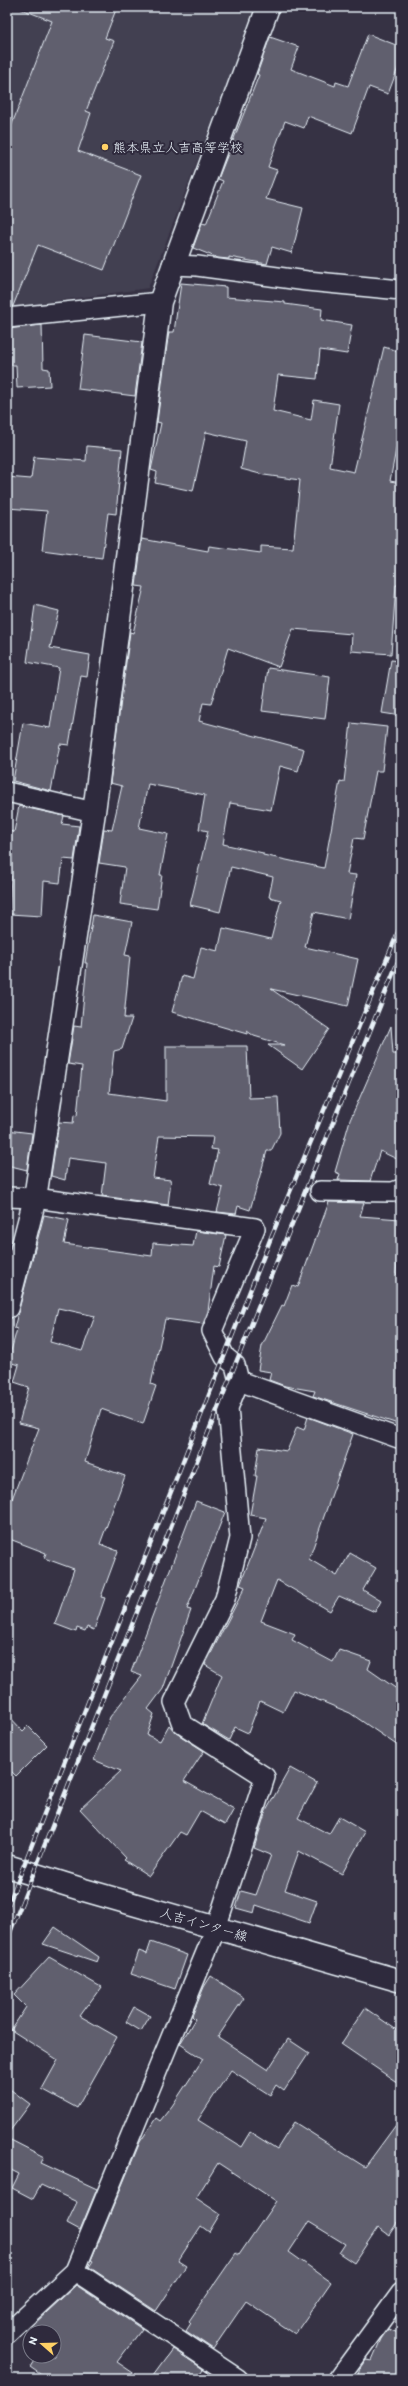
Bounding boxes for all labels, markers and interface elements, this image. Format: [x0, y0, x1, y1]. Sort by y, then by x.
place label: 熊本県立人吉高等学校 [113, 140, 243, 155]
marker: 熊本県立人吉高等学校 [100, 142, 110, 152]
street label: 人吉インター線 [158, 1905, 250, 1944]
north arrow [22, 2324, 62, 2364]
text: N [26, 2335, 40, 2346]

